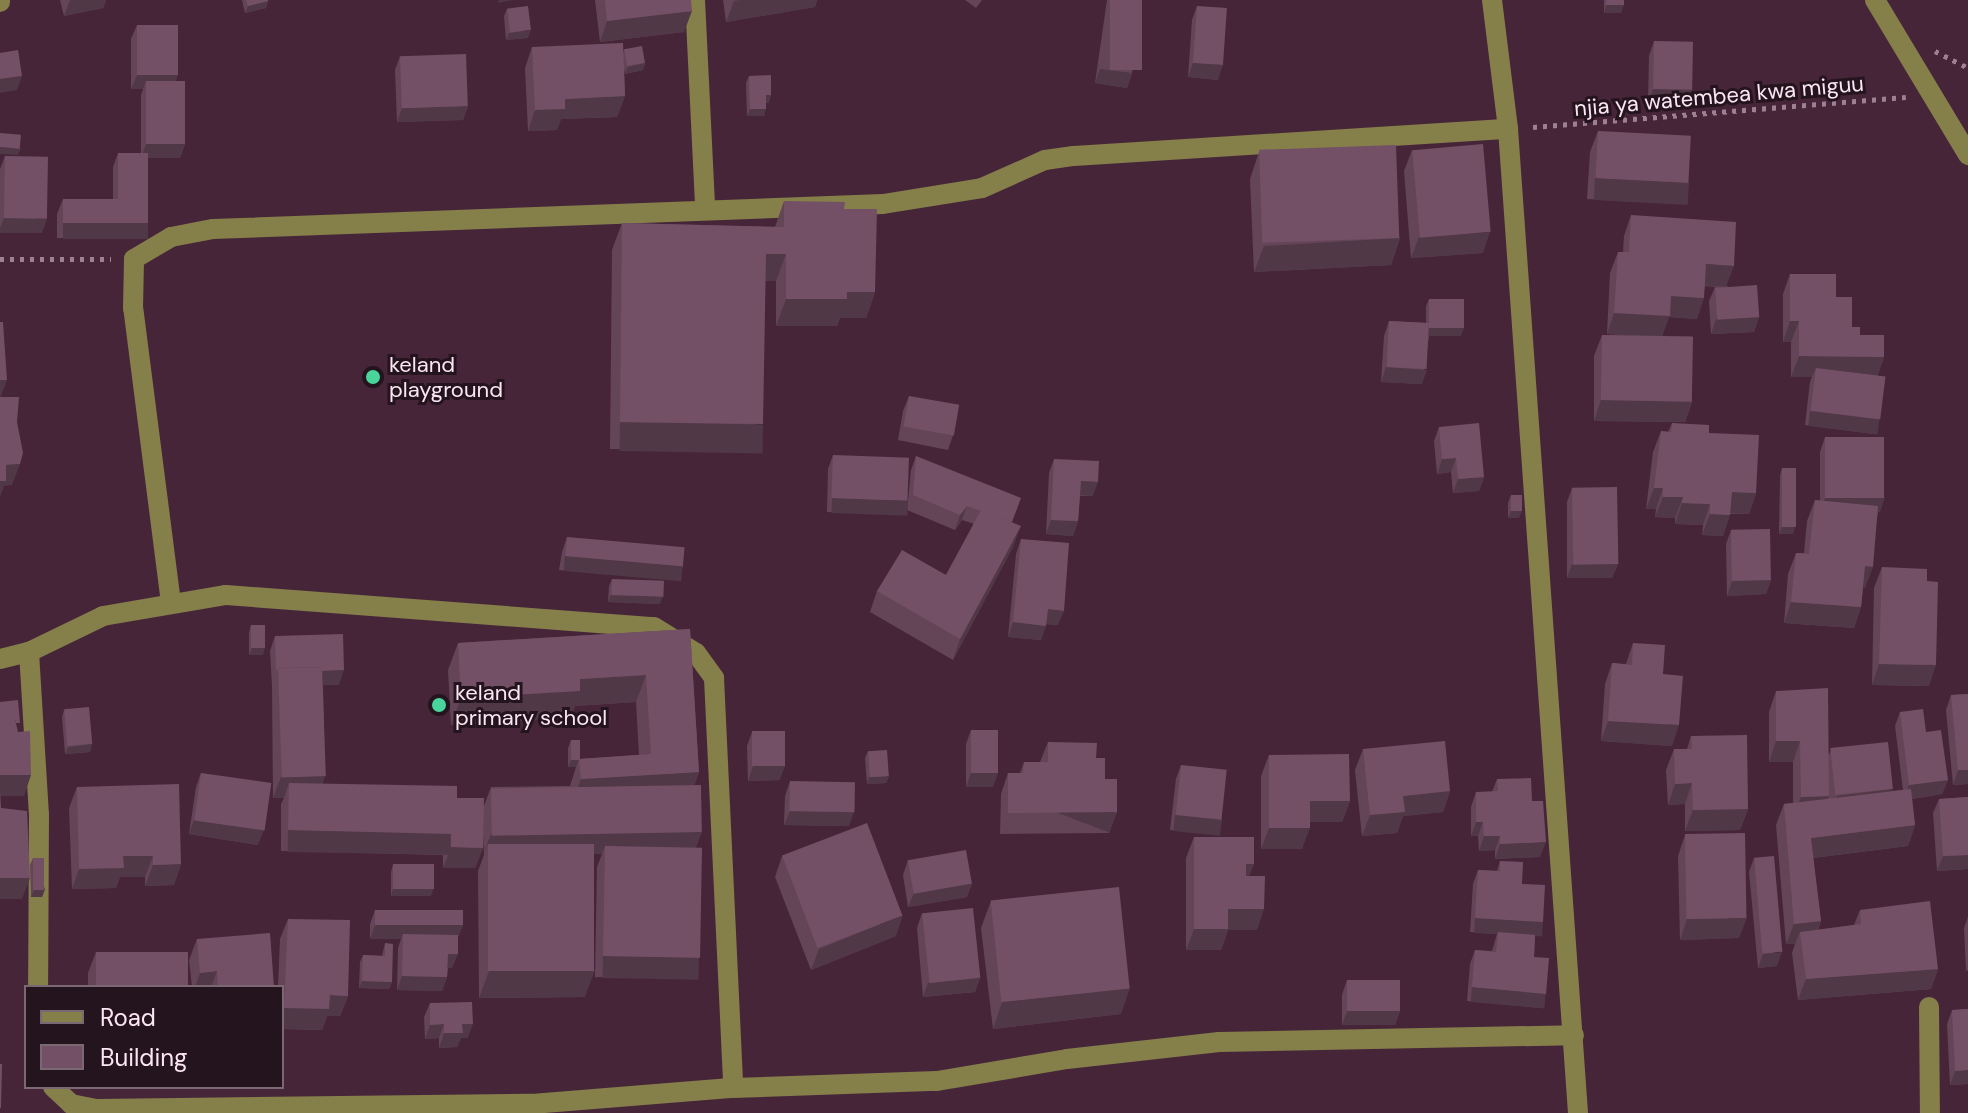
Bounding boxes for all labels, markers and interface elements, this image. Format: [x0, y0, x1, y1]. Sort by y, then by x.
street label: njia ya watembea kwa miguu [1573, 70, 1865, 122]
place label: keland playground [389, 351, 503, 402]
marker: keland playground [364, 368, 382, 386]
place label: keland primary school [455, 679, 607, 730]
marker: keland primary school [430, 696, 448, 714]
legend [24, 985, 284, 1089]
text: Road [100, 1002, 156, 1033]
text: Building [100, 1042, 187, 1073]

